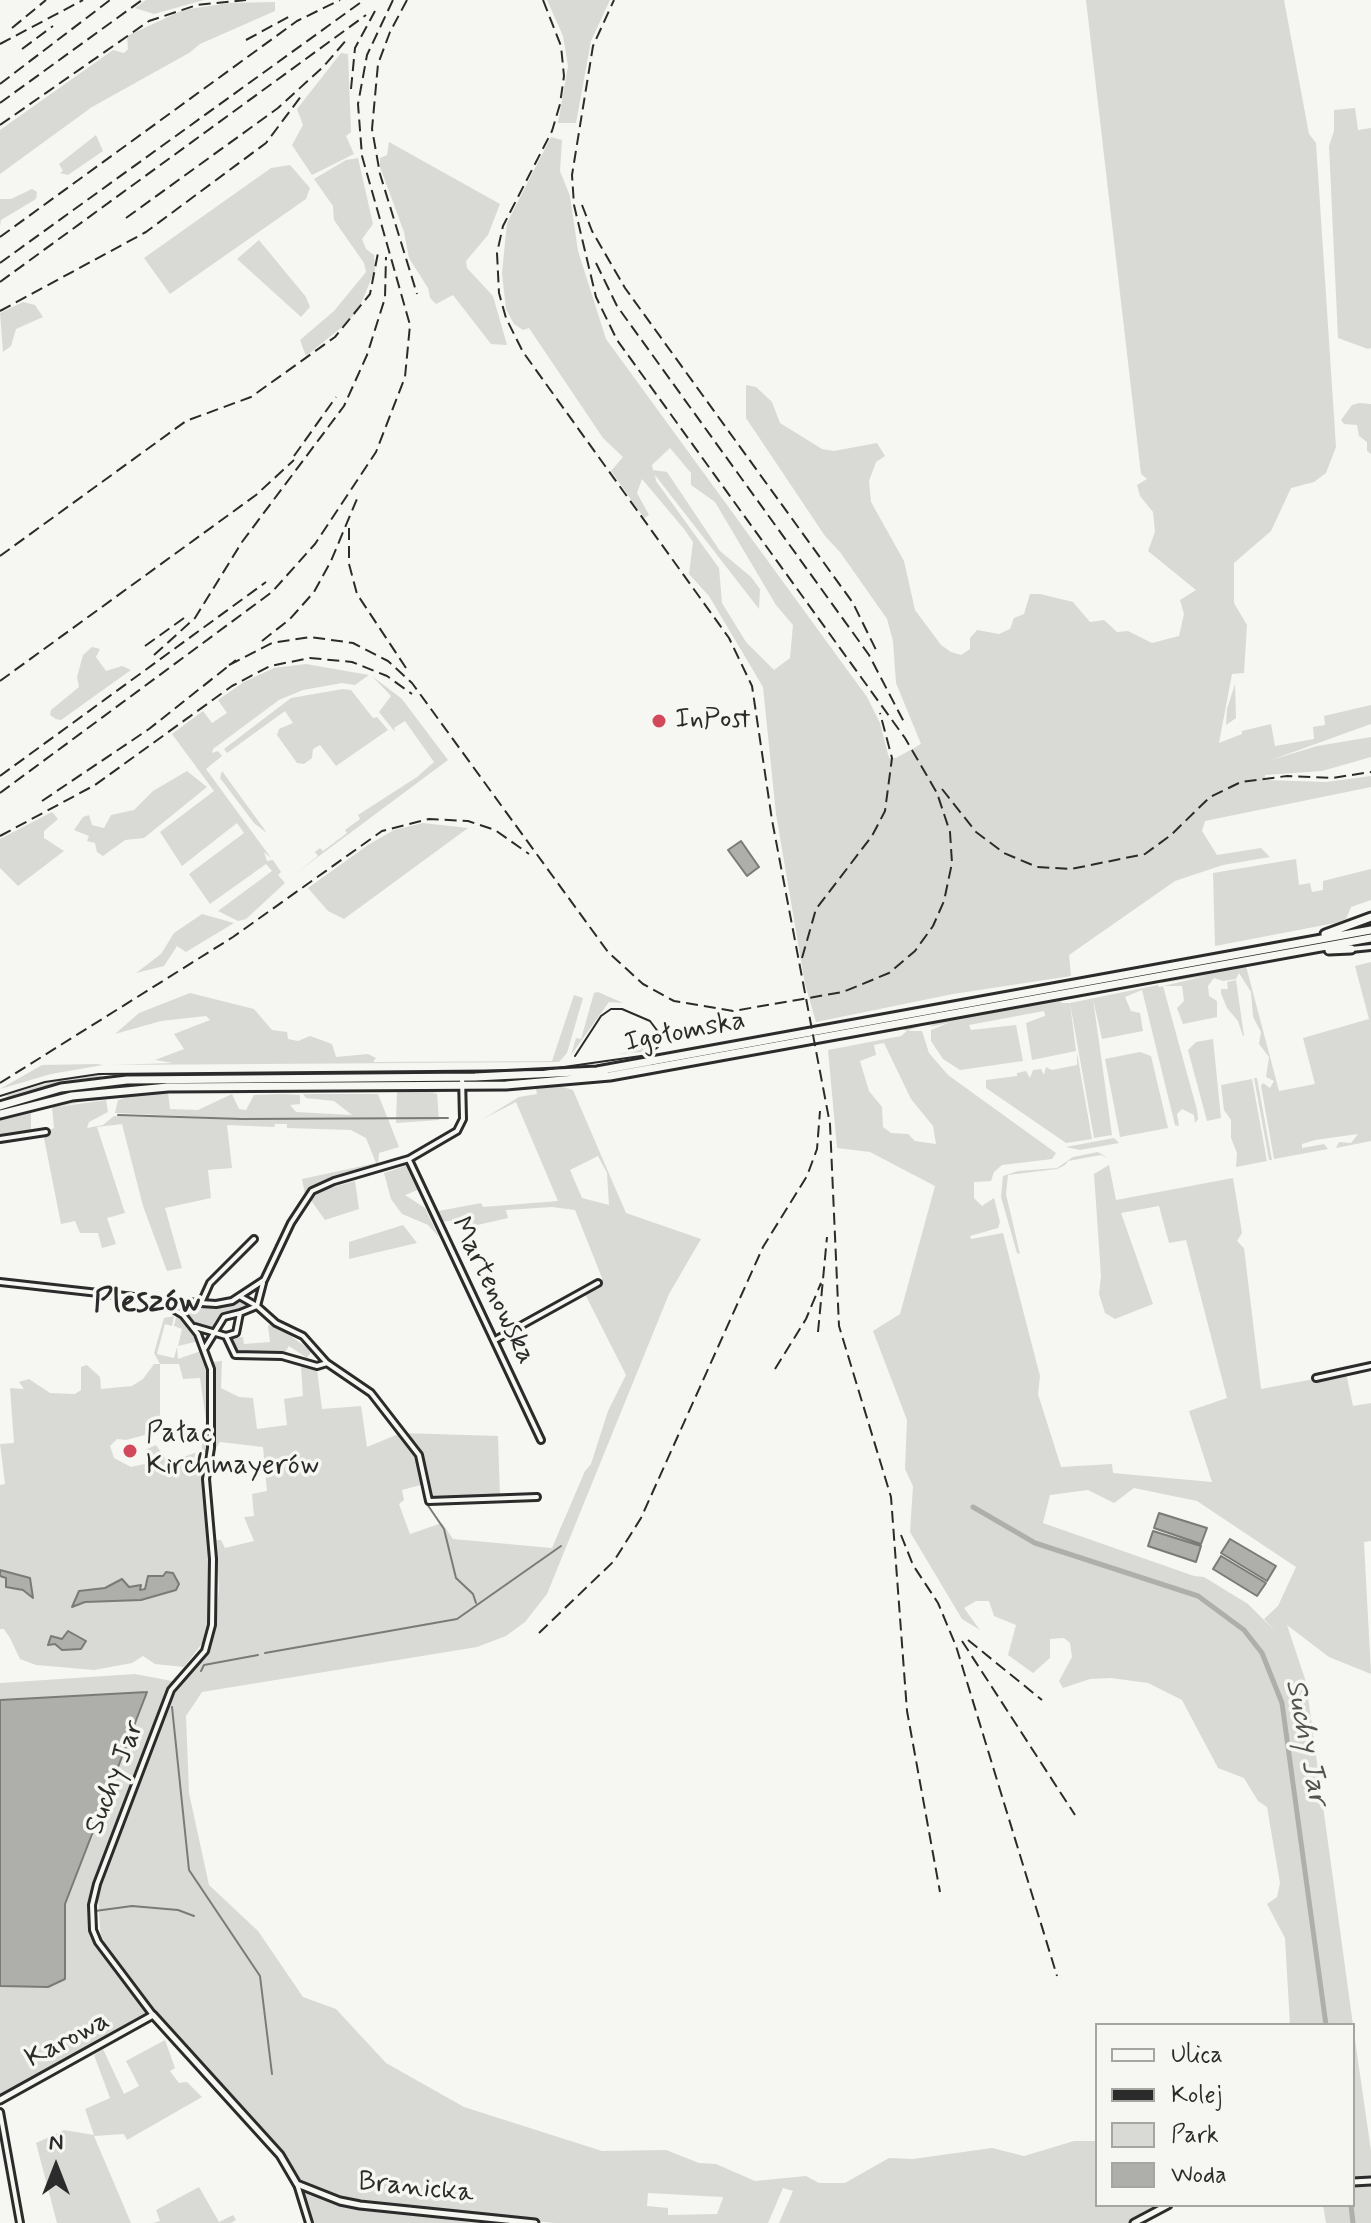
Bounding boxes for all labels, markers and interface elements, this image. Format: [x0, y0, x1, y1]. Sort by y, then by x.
place label: InPost [675, 704, 751, 738]
marker: InPost [650, 712, 668, 730]
street label: Igołomska [622, 1005, 748, 1061]
street label: Martenowska [442, 1212, 542, 1370]
district label: Pleszów [94, 1284, 200, 1322]
place label: Pałac Kirchmayerów [146, 1418, 319, 1484]
marker: Pałac Kirchmayerów [121, 1442, 139, 1460]
water label: Suchy Jar [1275, 1676, 1335, 1808]
street label: Suchy Jar [79, 1717, 153, 1839]
street label: Karowa [20, 2005, 116, 2077]
legend [1095, 2023, 1355, 2207]
text: Ulica [1171, 2040, 1223, 2071]
text: Kolej [1171, 2080, 1222, 2111]
text: Park [1171, 2120, 1219, 2151]
north arrow [16, 2127, 96, 2207]
text: N [49, 2129, 63, 2157]
text: Woda [1171, 2160, 1227, 2191]
street label: Branicka [356, 2166, 476, 2212]

